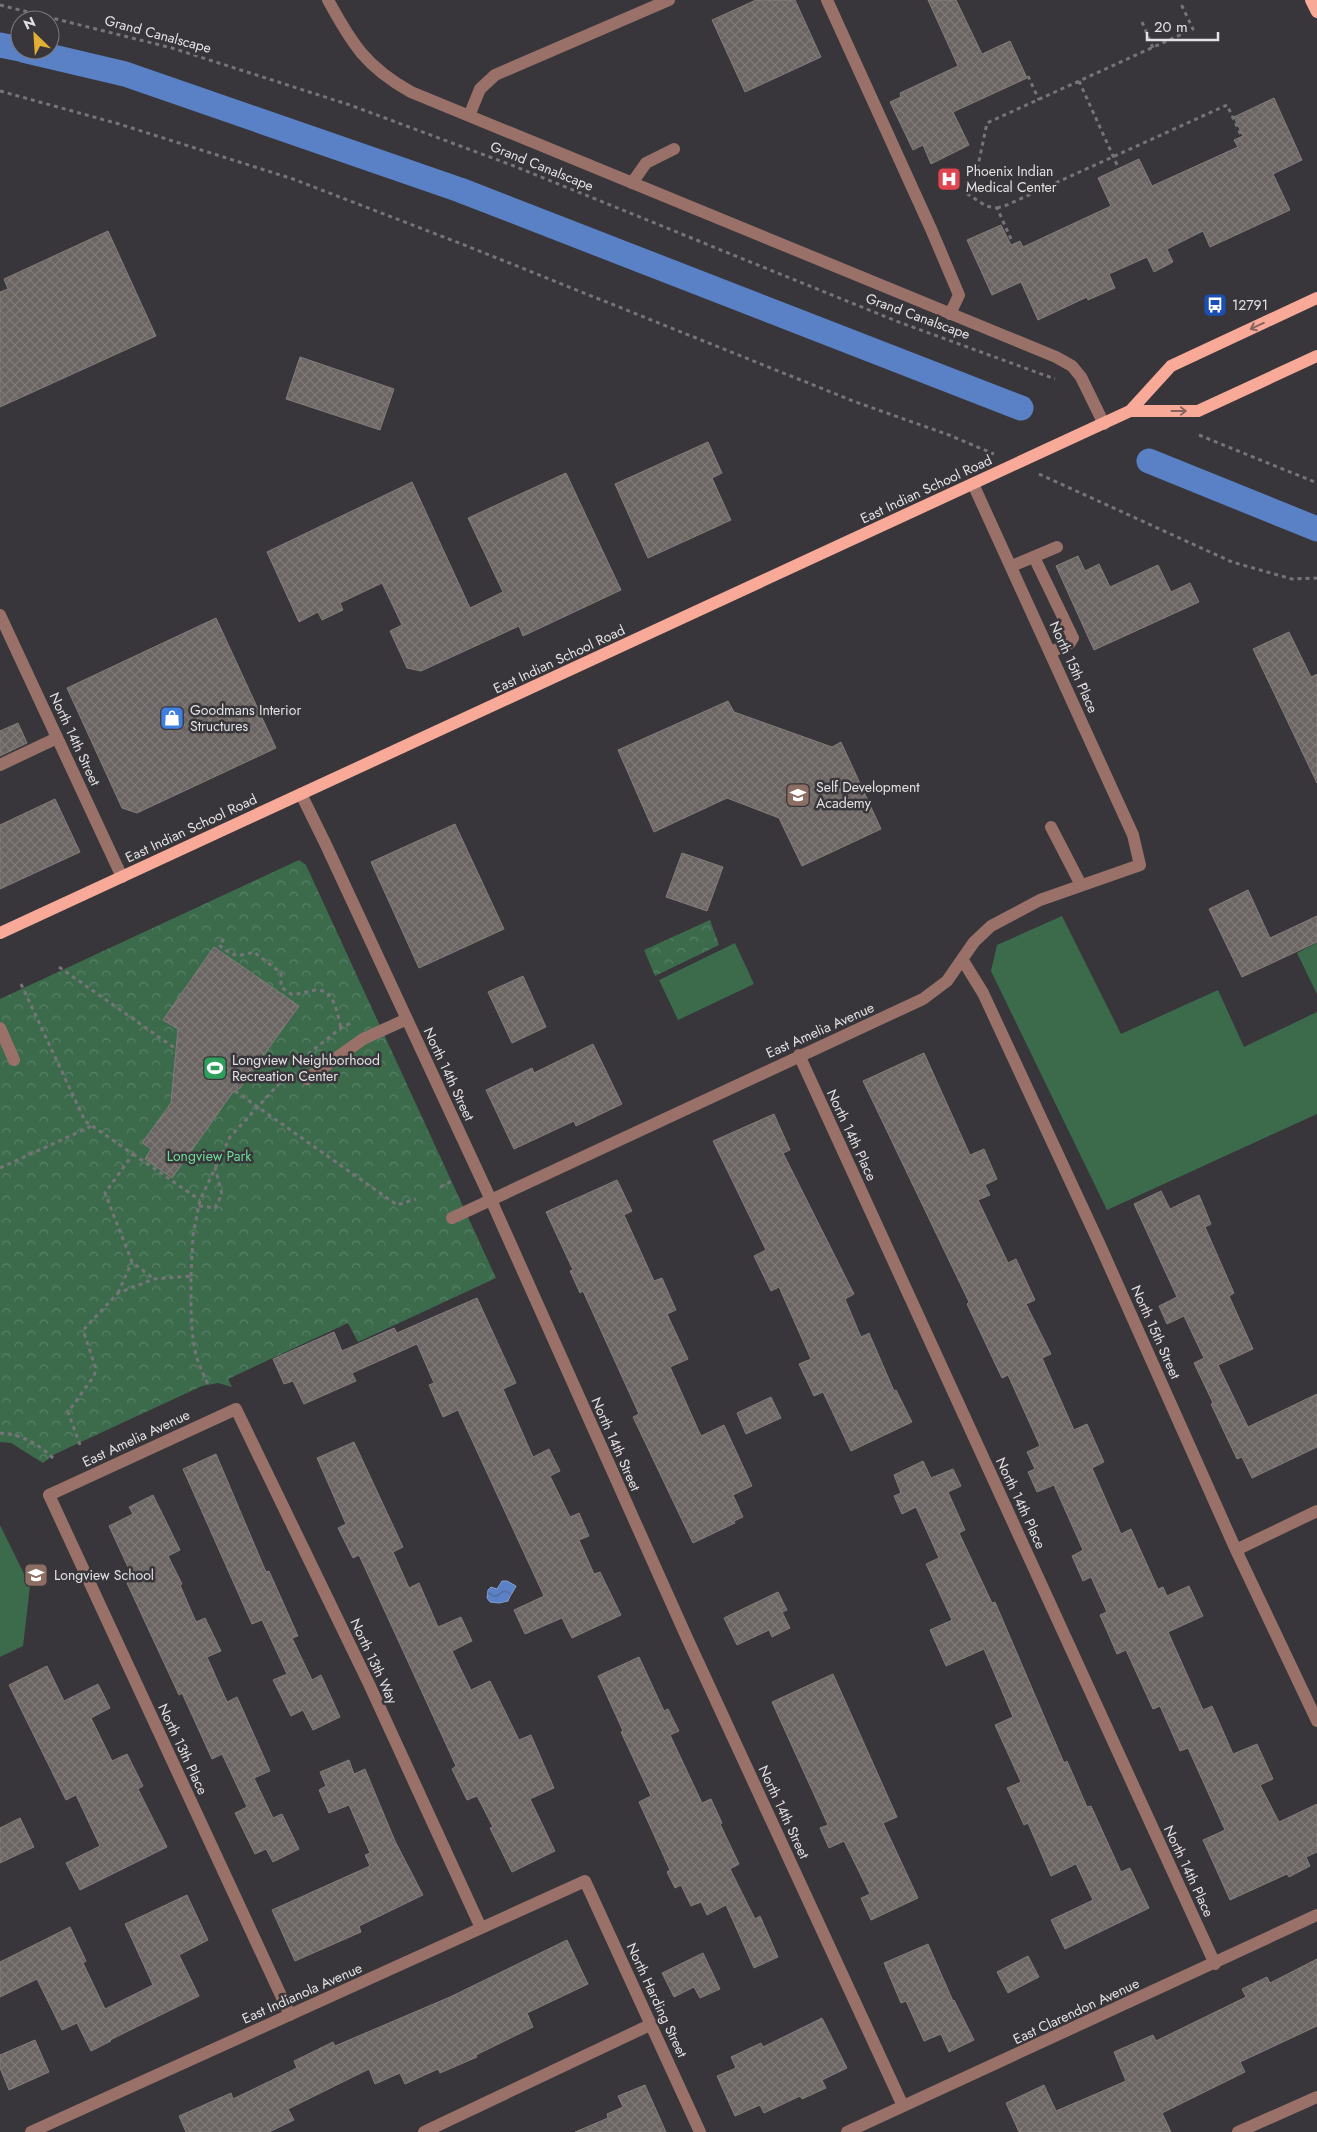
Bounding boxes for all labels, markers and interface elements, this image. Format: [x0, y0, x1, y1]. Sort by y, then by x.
north arrow [10, 10, 60, 60]
street label: Grand Canalscape [102, 10, 214, 58]
scale bar [1147, 10, 1218, 42]
text: N [20, 12, 39, 35]
text: 20 m [1154, 16, 1188, 38]
street label: Grand Canalscape [487, 136, 597, 196]
place label: Phoenix Indian Medical Center [966, 161, 1057, 197]
hospital icon: Phoenix Indian Medical Center [936, 166, 962, 192]
street label: Grand Canalscape [863, 288, 973, 344]
bus stop icon: 12791 [1202, 292, 1228, 318]
place label: 12791 [1232, 295, 1268, 315]
one-way arrow [1250, 321, 1265, 331]
one-way arrow [1170, 406, 1186, 416]
street label: East Indian School Road [857, 450, 995, 528]
street label: North 15th Place [1045, 618, 1103, 716]
street label: East Indian School Road [490, 620, 628, 698]
street label: North 14th Street [45, 689, 106, 790]
place label: Goodmans Interior Structures [190, 700, 301, 736]
shop icon: Goodmans Interior Structures [159, 705, 185, 731]
place label: Self Development Academy [816, 777, 920, 813]
school or university icon: Self Development Academy [785, 782, 811, 808]
street label: East Indian School Road [122, 789, 260, 867]
street label: East Amelia Avenue [763, 997, 877, 1063]
street label: North 14th Street [419, 1024, 480, 1125]
place label: Longview Neighborhood Recreation Center [232, 1050, 380, 1086]
sports icon: Longview Neighborhood Recreation Center [202, 1055, 228, 1081]
street label: North 14th Place [822, 1086, 882, 1184]
park label: Longview Park [167, 1146, 252, 1166]
street label: North 15th Street [1126, 1282, 1186, 1383]
street label: North 14th Street [586, 1394, 646, 1495]
street label: East Amelia Avenue [79, 1404, 193, 1472]
street label: North 14th Place [991, 1454, 1051, 1552]
school or university icon: Longview School [23, 1562, 49, 1588]
place label: Longview School [54, 1565, 154, 1585]
street label: North 13th Way [345, 1615, 403, 1708]
street label: North 13th Place [153, 1700, 213, 1798]
street label: North 14th Street [754, 1762, 815, 1863]
street label: North 14th Place [1159, 1822, 1219, 1920]
street label: North Harding Street [622, 1939, 693, 2061]
street label: East Indianola Avenue [239, 1958, 365, 2028]
street label: East Clarendon Avenue [1010, 1973, 1142, 2049]

